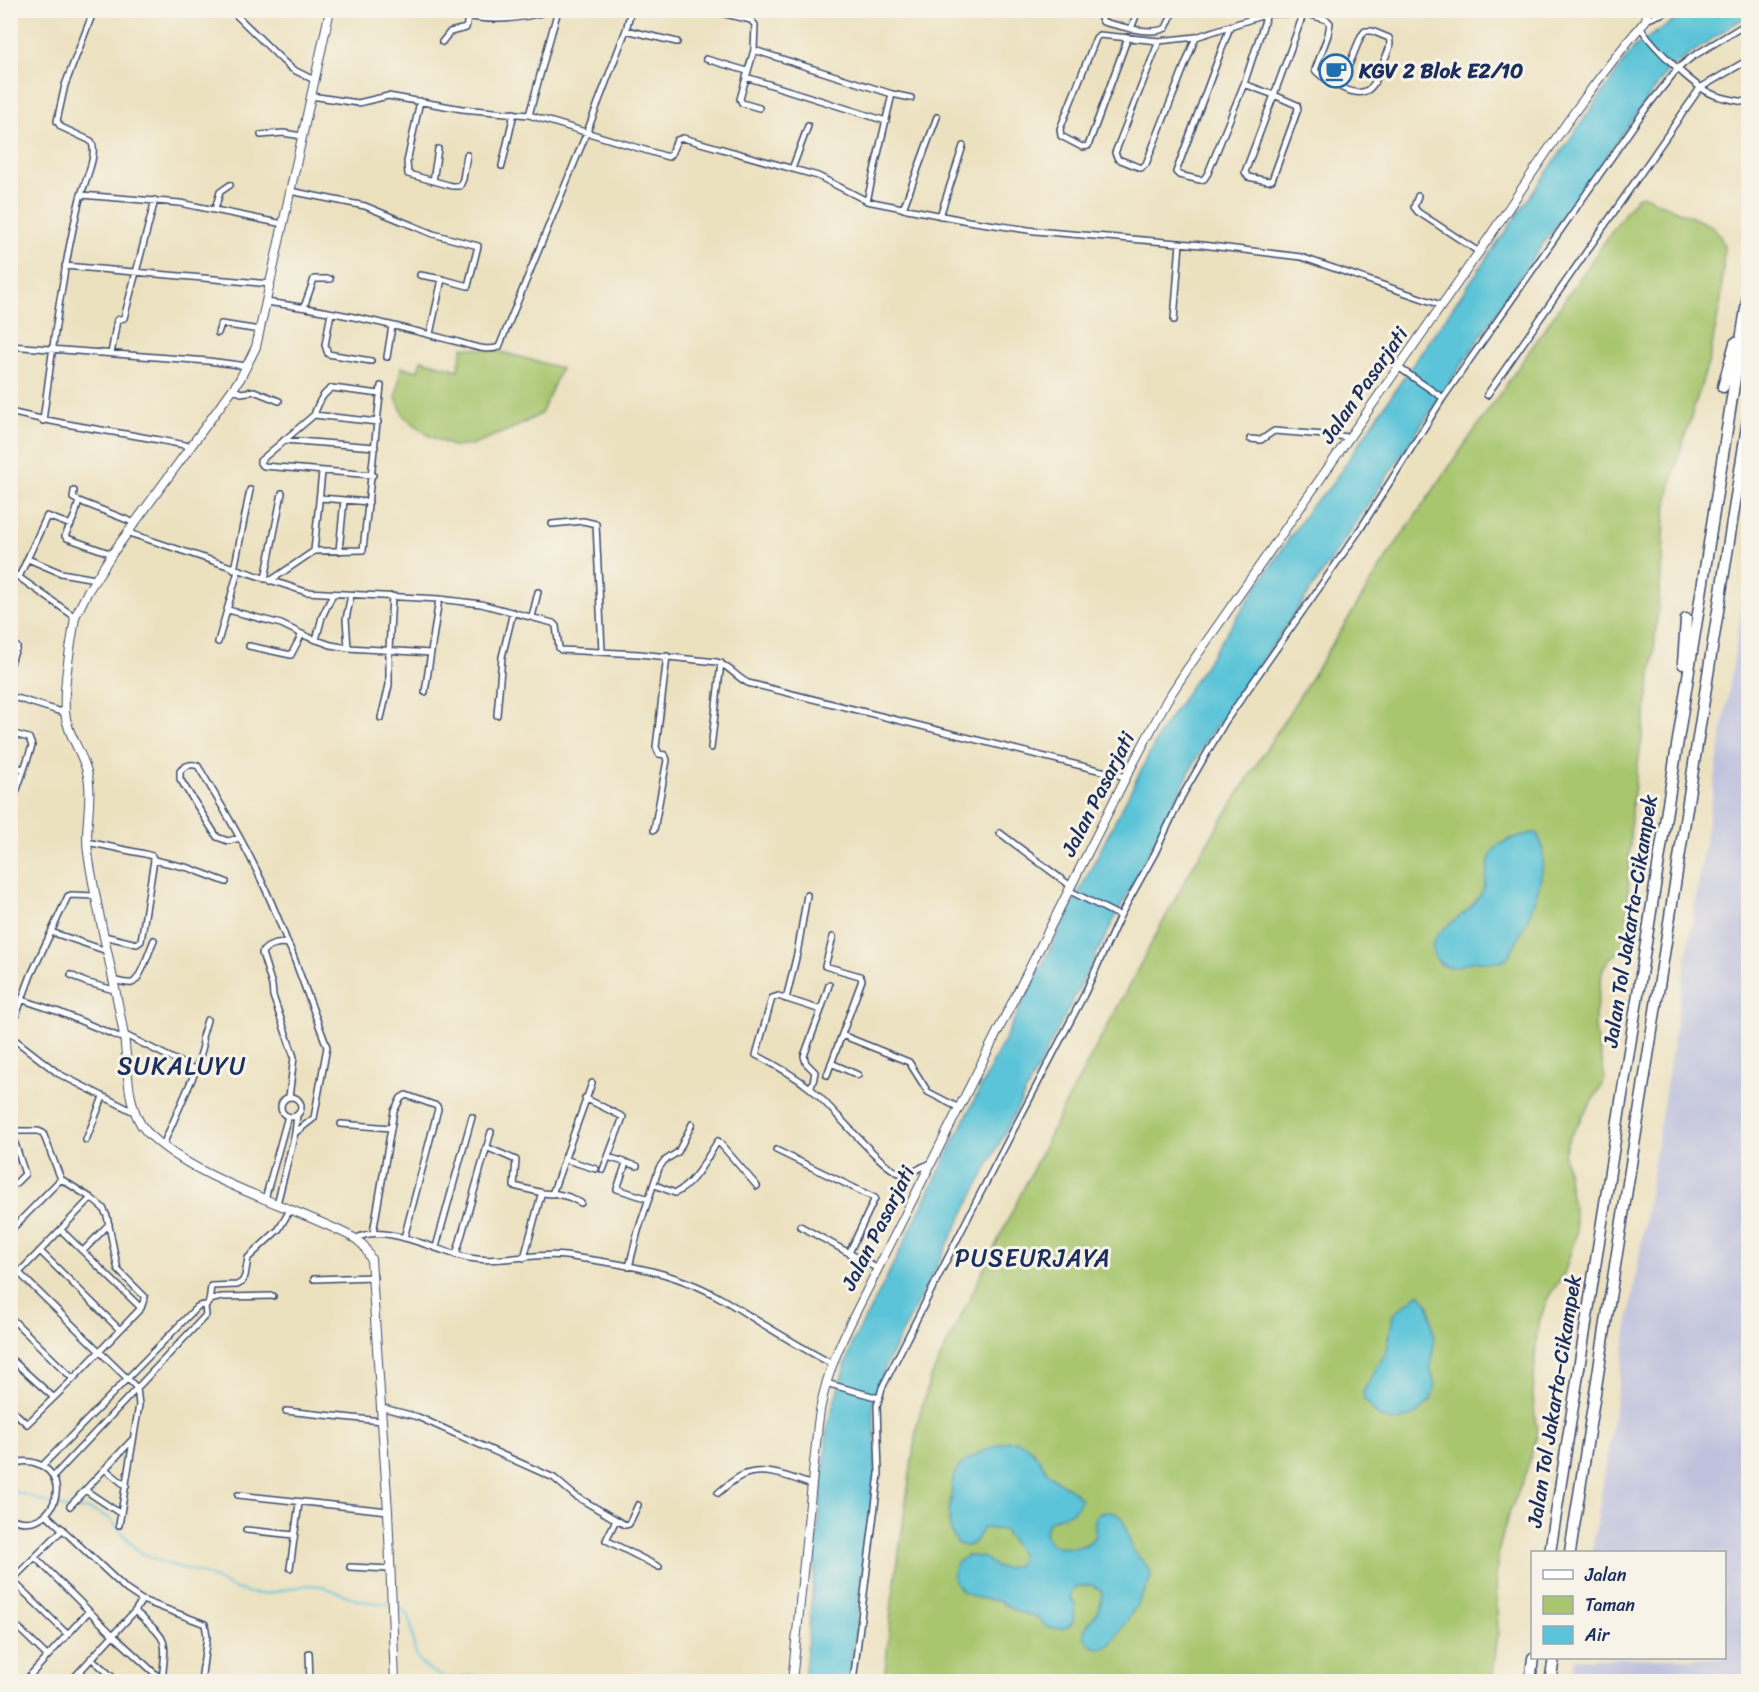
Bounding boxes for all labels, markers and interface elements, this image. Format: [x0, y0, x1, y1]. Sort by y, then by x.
place label: KGV 2 Blok E2/10 [1358, 52, 1523, 90]
cafe icon: KGV 2 Blok E2/10 [1318, 53, 1354, 89]
street label: Jalan Pasarjati [1309, 317, 1419, 452]
street label: Jalan Pasarjati [1050, 724, 1146, 864]
street label: Jalan Tol Jakarta–Cikampek [1591, 791, 1669, 1051]
district label: SUKALUYU [117, 1045, 247, 1087]
street label: Jalan Pasarjati [830, 1158, 926, 1298]
district label: PUSEURJAYA [955, 1237, 1111, 1279]
street label: Jalan Tol Jakarta–Cikampek [1515, 1271, 1593, 1531]
legend [1531, 1551, 1726, 1659]
text: Jalan [1584, 1559, 1627, 1591]
text: Taman [1585, 1589, 1635, 1621]
text: Air [1584, 1619, 1611, 1651]

